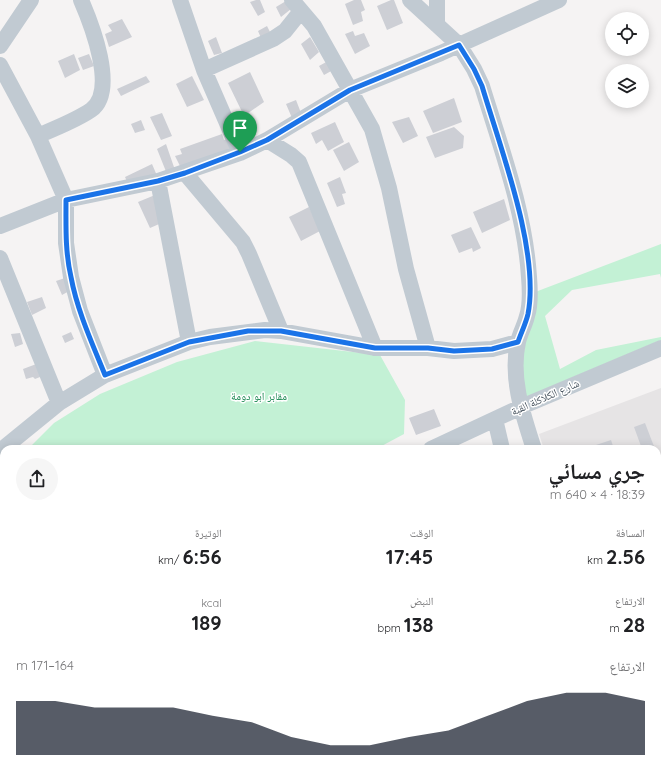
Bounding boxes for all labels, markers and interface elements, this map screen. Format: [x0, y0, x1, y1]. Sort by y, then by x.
map controls [605, 12, 649, 108]
button: locate [605, 12, 649, 56]
button: layers [605, 64, 649, 108]
pin [223, 111, 257, 152]
icon: arrive [229, 117, 251, 139]
street label: شارع الكلاكلة القبة [509, 376, 581, 418]
park label: مقابر ابو دومة [231, 389, 287, 403]
text: جري مسائي [549, 457, 645, 485]
button: share [16, 458, 58, 500]
text: 18:39 · 4 × 640 m [550, 486, 645, 502]
text: الوتيرة [195, 526, 222, 540]
text: الوقت [410, 526, 433, 540]
text: المسافة [616, 526, 645, 540]
text: 6:56 [183, 544, 222, 569]
text: 17:45 [386, 544, 433, 569]
text: 2.56 [606, 544, 645, 569]
text: /km [158, 553, 183, 567]
text: km [587, 553, 606, 567]
text: النبض [410, 594, 433, 608]
text: الارتفاع [615, 594, 645, 608]
text: kcal [201, 596, 222, 610]
text: 189 [192, 610, 222, 635]
text: 138 [404, 612, 433, 637]
text: 28 [623, 612, 645, 637]
text: bpm [377, 621, 404, 635]
text: m [610, 621, 623, 635]
text: 164–171 m [16, 657, 74, 673]
text: الارتفاع [610, 658, 645, 674]

